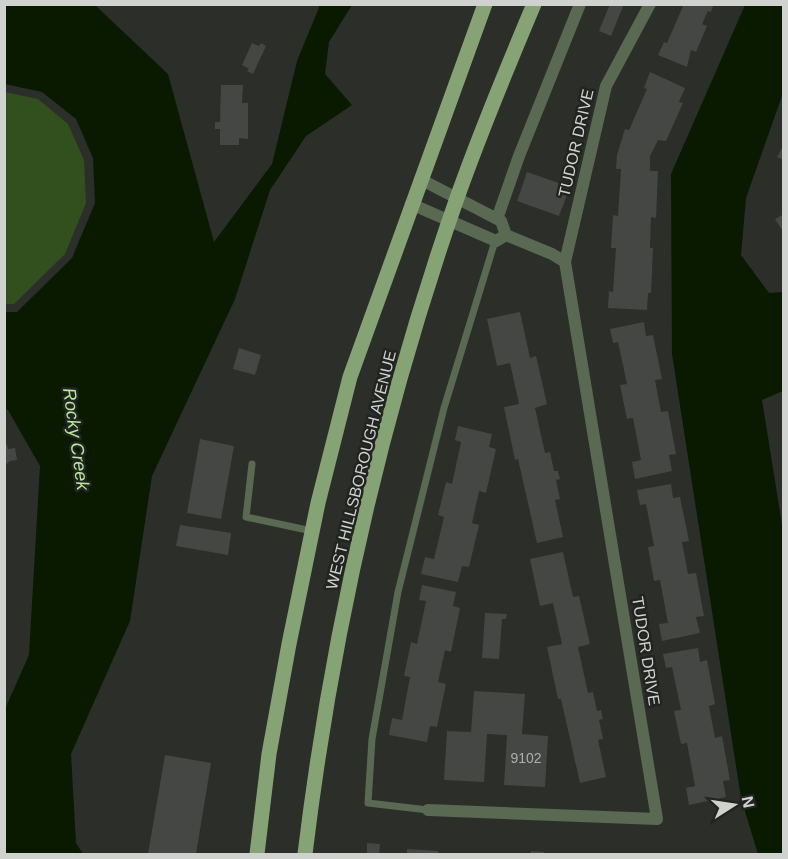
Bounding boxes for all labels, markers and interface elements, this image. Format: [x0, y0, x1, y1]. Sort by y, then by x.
street label: TUDOR DRIVE [555, 87, 597, 199]
street label: WEST HILLSBOROUGH AVENUE [323, 349, 399, 591]
water label: Rocky Creek [59, 387, 93, 492]
street label: TUDOR DRIVE [629, 595, 663, 707]
house number: 9102 [510, 750, 542, 766]
north arrow [704, 775, 764, 835]
text: N [739, 795, 758, 809]

